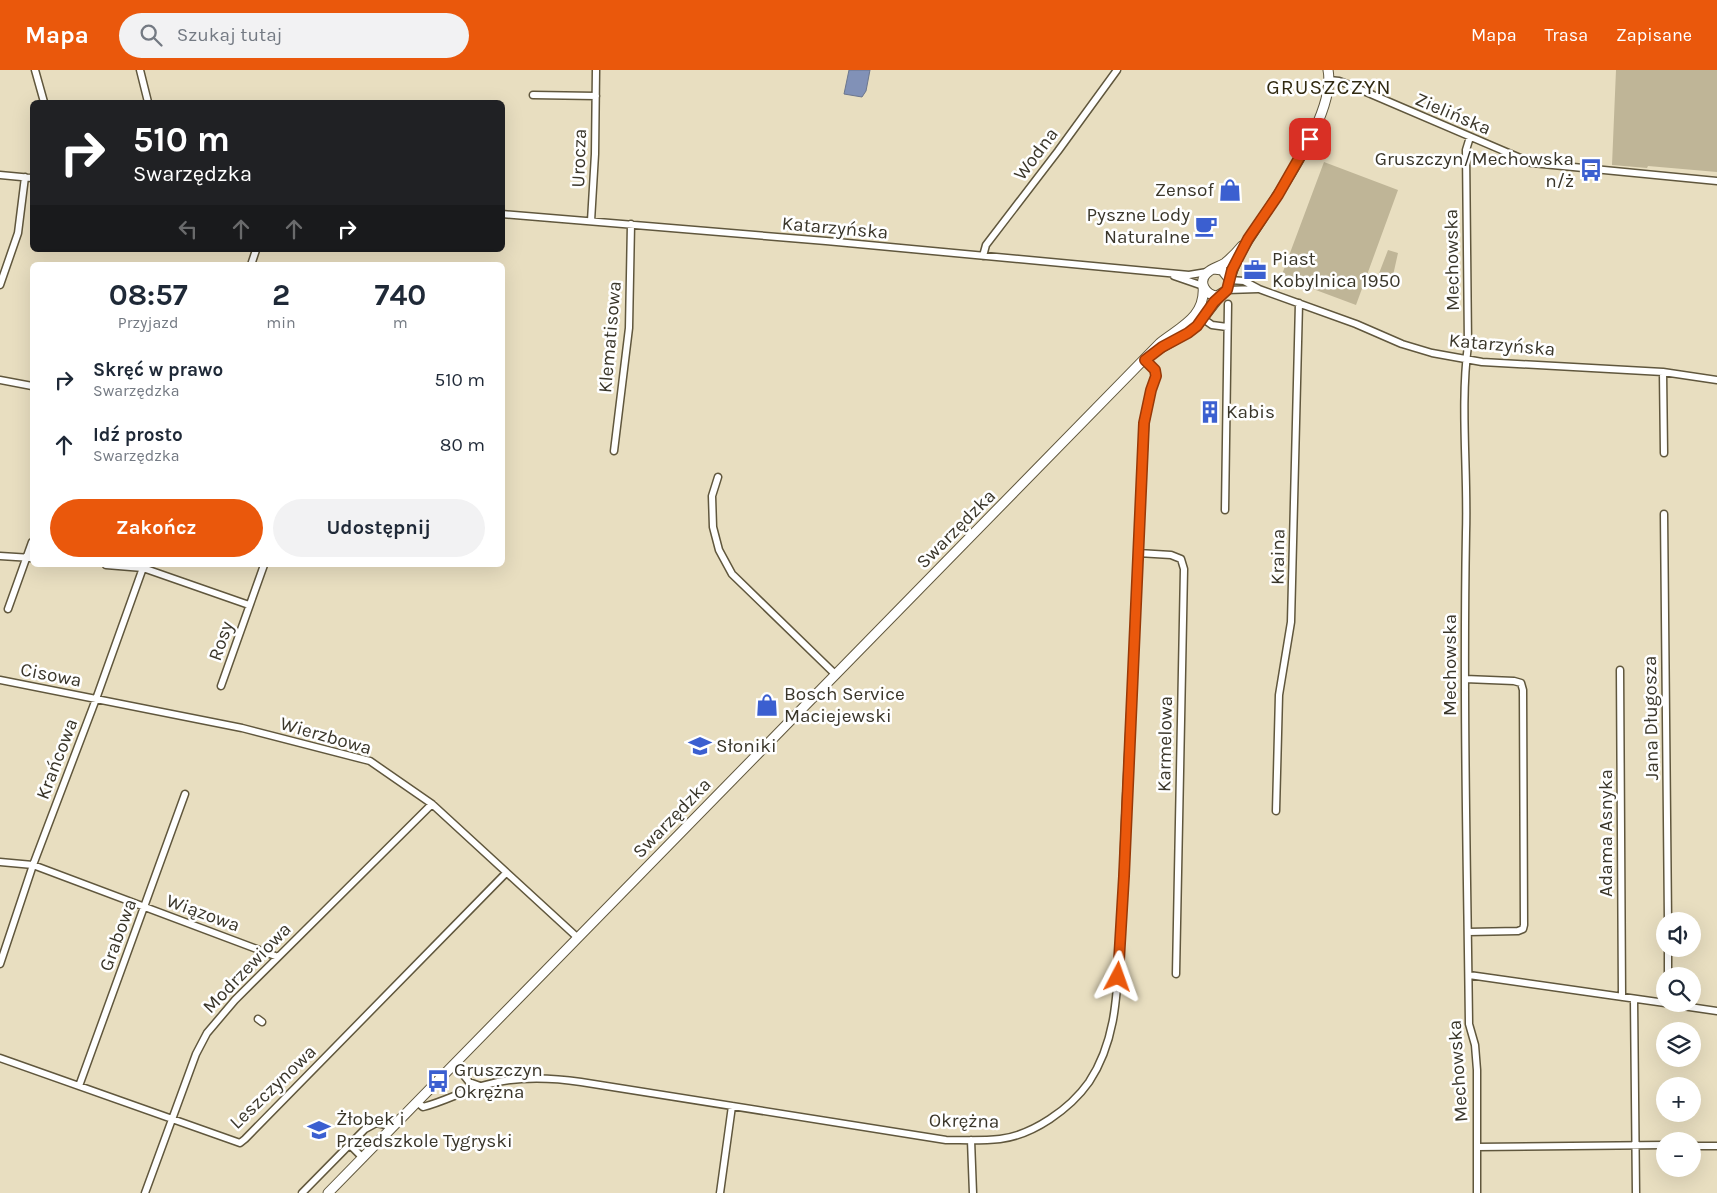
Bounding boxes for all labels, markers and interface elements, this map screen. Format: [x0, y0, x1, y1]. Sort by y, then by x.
search box [119, 13, 469, 58]
text: Mapa [25, 21, 89, 49]
icon: search [137, 21, 165, 49]
text: Szukaj tutaj [177, 24, 283, 46]
text: Mapa [1471, 24, 1517, 46]
text: Trasa [1545, 24, 1588, 46]
text: Zapisane [1616, 24, 1692, 46]
district label: GRUSZCZYN [1266, 75, 1392, 99]
street label: Zielińska [1412, 88, 1494, 140]
pin [1289, 118, 1331, 160]
text: 510 m [133, 119, 230, 160]
icon: right [50, 120, 115, 185]
street label: Wodna [1009, 123, 1063, 185]
icon: arrive [1296, 125, 1324, 153]
street label: Urocza [567, 128, 591, 188]
place label: Gruszczyn/Mechowska n/ż [1375, 148, 1574, 192]
bus stop icon: Gruszczyn/Mechowska n/ż [1578, 157, 1604, 183]
text: Swarzędzka [133, 161, 252, 187]
shop icon: Zensof [1217, 177, 1243, 203]
place label: Zensof [1155, 179, 1214, 201]
place label: Pyszne Lody Naturalne [1087, 204, 1190, 248]
street label: Mechowska [1440, 209, 1464, 311]
street label: Katarzyńska [781, 212, 889, 244]
cafe icon: Pyszne Lody Naturalne [1193, 213, 1219, 239]
icon: left [174, 215, 202, 243]
icon: ahead [227, 215, 255, 243]
icon: ahead [280, 215, 308, 243]
icon: right [333, 215, 361, 243]
place label: Piast Kobylnica 1950 [1272, 248, 1401, 292]
office icon: Piast Kobylnica 1950 [1242, 257, 1268, 283]
text: 08:57 [109, 277, 188, 313]
text: 2 [272, 277, 290, 313]
text: 740 [374, 277, 426, 313]
street label: Klematisowa [594, 280, 626, 394]
text: Przyjazd [118, 313, 178, 332]
text: min [266, 313, 296, 332]
text: m [393, 313, 408, 332]
street label: Katarzyńska [1448, 329, 1556, 361]
text: Skręć w prawo [93, 359, 223, 381]
icon: right [50, 366, 78, 394]
text: 510 m [434, 369, 485, 391]
text: Swarzędzka [93, 381, 180, 400]
building icon: Kabis [1197, 399, 1223, 425]
place label: Kabis [1226, 401, 1275, 423]
text: Idź prosto [93, 424, 183, 446]
icon: ahead [50, 431, 78, 459]
text: 80 m [440, 434, 485, 456]
text: Swarzędzka [93, 446, 180, 465]
street label: Swarzędzka [912, 485, 1000, 573]
button: Zakończ [50, 499, 263, 557]
button: Udostępnij [273, 499, 485, 557]
street label: Kraina [1267, 529, 1289, 585]
street label: Mechowska [1439, 614, 1461, 716]
street label: Rosy [204, 618, 238, 664]
street label: Jana Długosza [1639, 656, 1663, 780]
street label: Cisowa [19, 658, 83, 692]
place label: Bosch Service Maciejewski [784, 683, 905, 727]
shop icon: Bosch Service Maciejewski [754, 692, 780, 718]
street label: Karmelowa [1153, 696, 1177, 792]
street label: Wierzbowa [278, 712, 374, 760]
street label: Krańcowa [32, 715, 82, 803]
school or university icon: Słoniki [687, 733, 713, 759]
place label: Słoniki [716, 735, 777, 757]
street label: Adama Asnyka [1595, 769, 1617, 897]
street label: Swarzędzka [628, 773, 716, 863]
street label: Wiązowa [163, 890, 243, 936]
street label: Grabowa [95, 896, 141, 974]
map controls [1656, 912, 1701, 1177]
button: sound [1656, 912, 1701, 957]
street label: Modrzewiowa [198, 918, 296, 1018]
position arrow [1091, 950, 1143, 1002]
button: search [1656, 967, 1701, 1012]
street label: Mechowska [1443, 1019, 1473, 1123]
button: layers [1656, 1022, 1701, 1067]
street label: Leszczynowa [225, 1040, 321, 1134]
place label: Gruszczyn Okrężna [454, 1059, 543, 1103]
bus stop icon: Gruszczyn Okrężna [425, 1068, 451, 1094]
button: + [1656, 1077, 1701, 1122]
place label: Żłobek i Przedszkole Tygryski [336, 1108, 513, 1152]
street label: Okrężna [929, 1109, 999, 1133]
school or university icon: Żłobek i Przedszkole Tygryski [306, 1117, 332, 1143]
button: − [1656, 1132, 1701, 1177]

